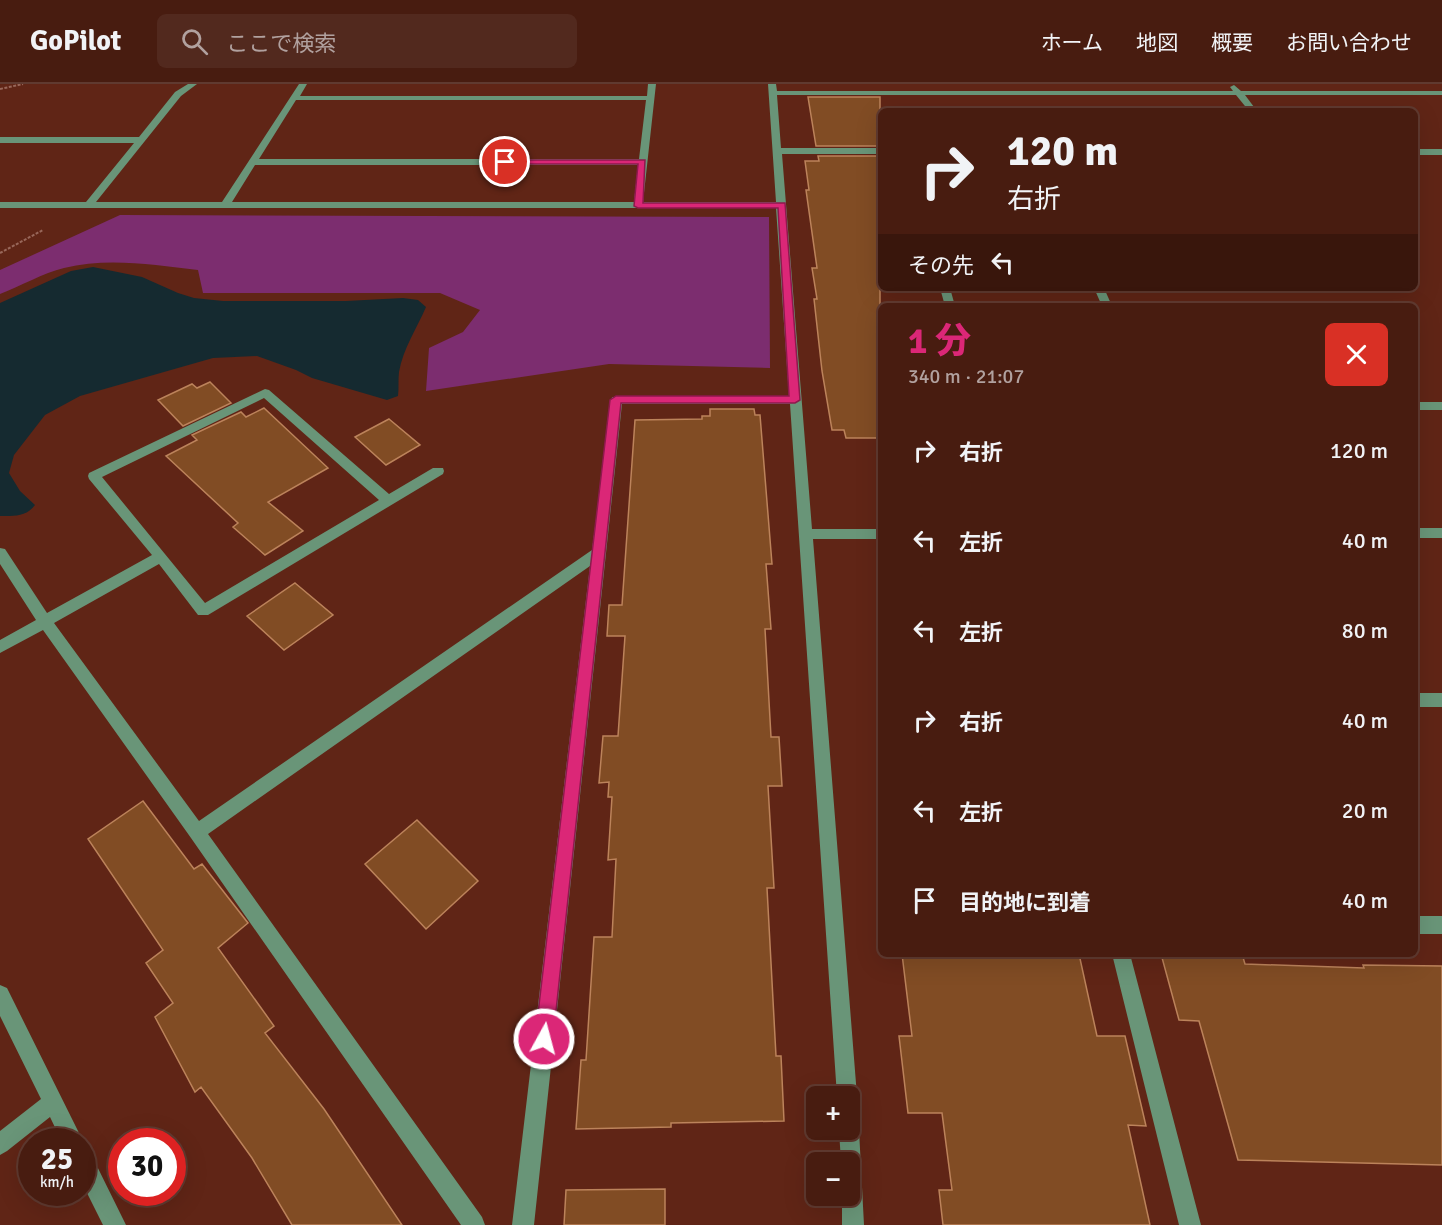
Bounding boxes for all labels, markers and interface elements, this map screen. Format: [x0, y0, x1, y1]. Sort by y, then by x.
search box [157, 14, 577, 68]
text: GoPilot [30, 24, 121, 58]
icon: search [178, 25, 211, 58]
text: ここで検索 [226, 30, 336, 57]
text: ホーム [1041, 30, 1103, 56]
text: 地図 [1136, 30, 1178, 56]
text: 概要 [1211, 30, 1253, 56]
text: お問い合わせ [1286, 30, 1412, 56]
text: 120 m [1007, 126, 1118, 177]
icon: right [908, 132, 986, 210]
pin [479, 136, 530, 187]
icon: arrive [488, 145, 521, 178]
text: 右折 [1007, 183, 1061, 216]
icon: left [986, 246, 1019, 279]
text: その先 [908, 252, 974, 279]
text: 1 分 [908, 319, 971, 364]
button: close [1325, 323, 1388, 386]
text: 340 m · 21:07 [908, 364, 1024, 389]
icon: right [908, 434, 941, 467]
text: 120 m [1330, 437, 1388, 464]
text: 右折 [959, 439, 1003, 466]
icon: left [908, 524, 941, 557]
text: 40 m [1342, 527, 1388, 554]
text: 左折 [959, 529, 1003, 556]
icon: left [908, 614, 941, 647]
text: 80 m [1342, 617, 1388, 644]
text: 左折 [959, 619, 1003, 646]
icon: right [908, 704, 941, 737]
text: 40 m [1342, 707, 1388, 734]
text: 右折 [959, 709, 1003, 736]
icon: left [908, 794, 941, 827]
text: 20 m [1342, 797, 1388, 824]
text: 左折 [959, 799, 1003, 826]
icon: arrive [908, 884, 941, 917]
text: 40 m [1342, 887, 1388, 914]
text: 目的地に到着 [959, 889, 1091, 916]
position arrow [512, 1007, 576, 1071]
map controls [806, 1086, 860, 1206]
button: + [806, 1086, 860, 1140]
speed limit sign: 30 [108, 1128, 186, 1206]
text: 25 [41, 1141, 73, 1178]
button: − [806, 1152, 860, 1206]
text: km/h [40, 1173, 74, 1191]

